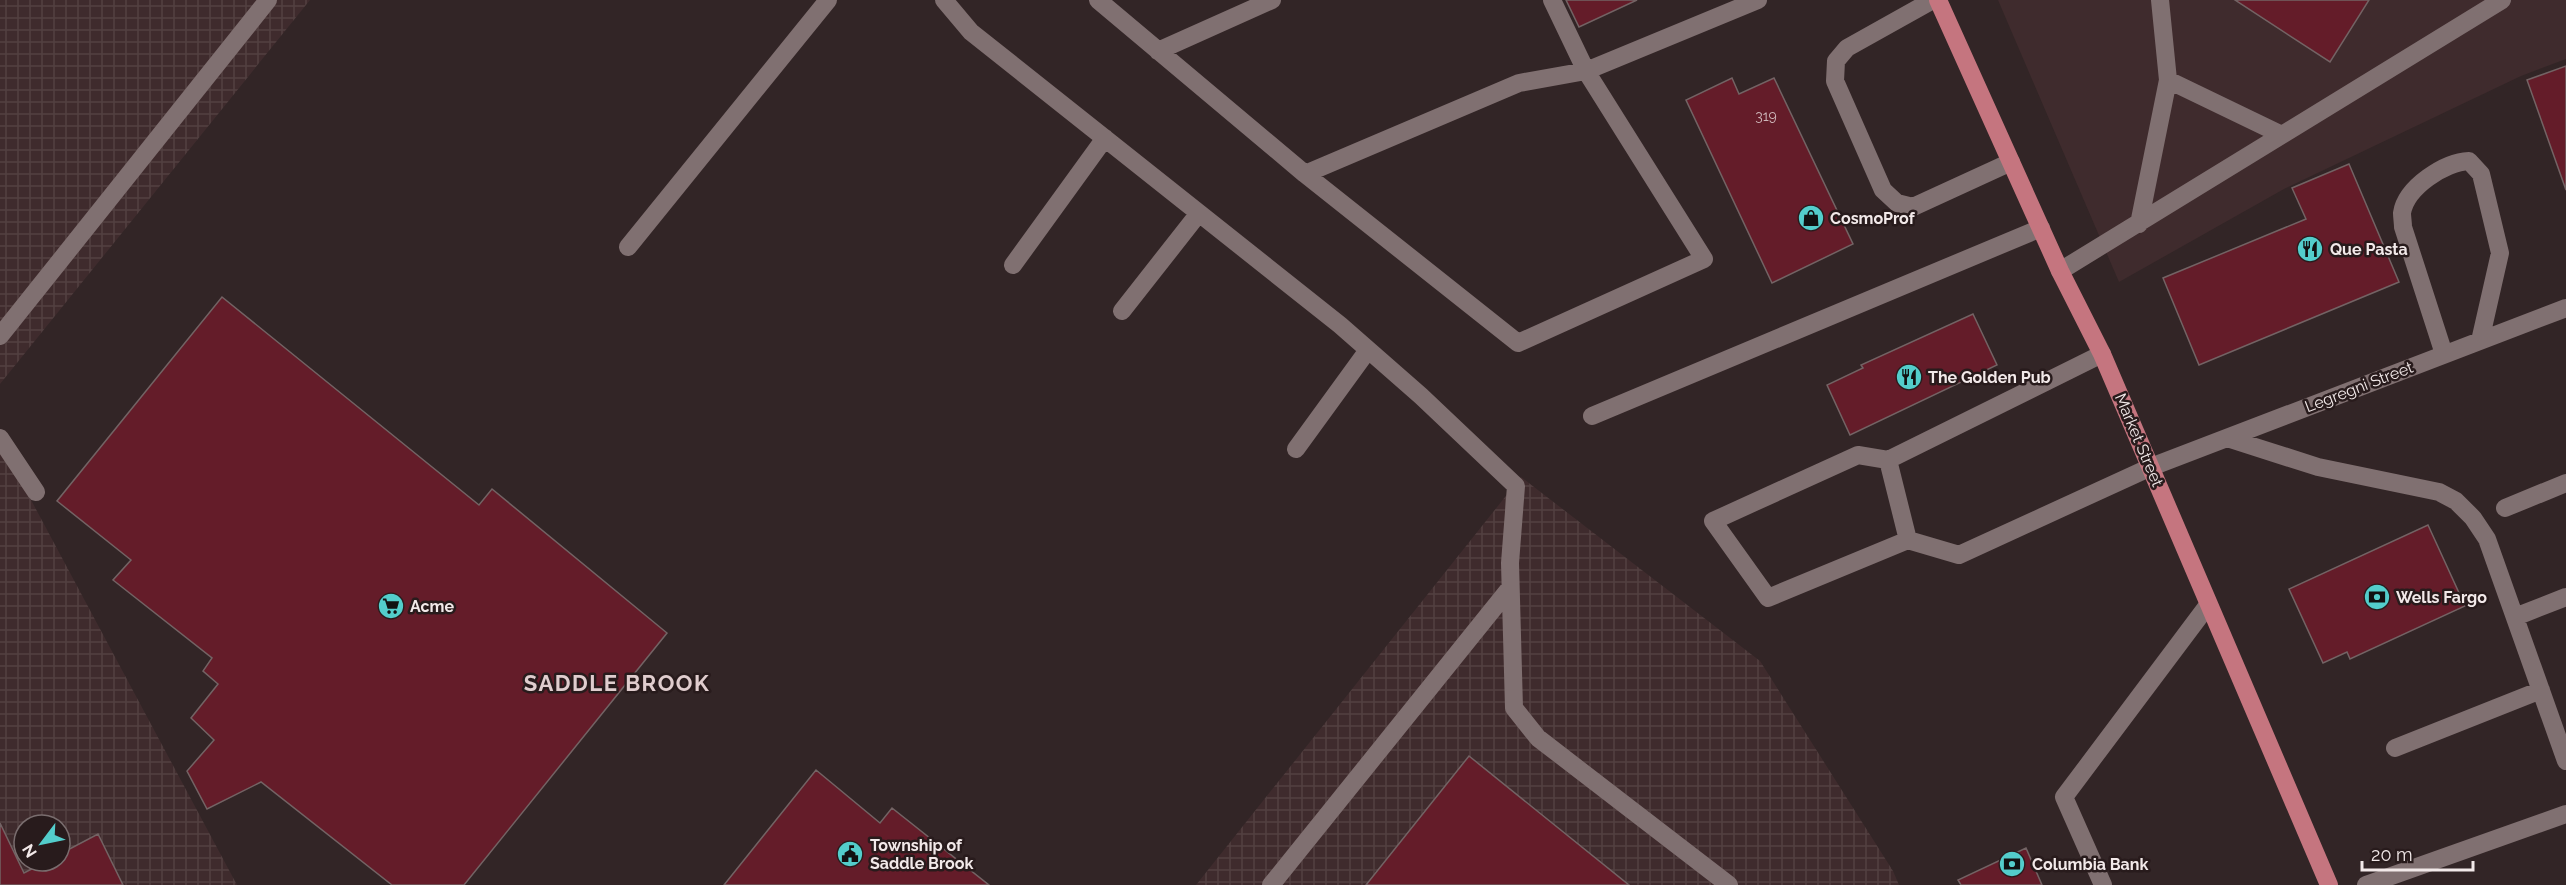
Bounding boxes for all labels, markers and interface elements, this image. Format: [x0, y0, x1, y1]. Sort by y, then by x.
house number: 319 [1755, 108, 1777, 124]
shop icon: CosmoProf [1796, 203, 1826, 233]
place label: CosmoProf [1830, 209, 1916, 228]
restaurant icon: Que Pasta [2295, 234, 2325, 264]
place label: Que Pasta [2330, 240, 2408, 259]
street label: Legregni Street [2302, 357, 2416, 416]
restaurant icon: The Golden Pub [1894, 362, 1924, 392]
place label: The Golden Pub [1928, 368, 2051, 387]
street label: Market Street [2111, 391, 2167, 490]
bank icon: Wells Fargo [2362, 582, 2392, 612]
place label: Wells Fargo [2396, 588, 2487, 607]
supermarket icon: Acme [376, 591, 406, 621]
place label: Acme [410, 597, 454, 616]
district label: SADDLE BROOK [524, 670, 710, 696]
north arrow [12, 813, 72, 873]
scale bar [2362, 834, 2473, 872]
place label: Township of Saddle Brook [870, 836, 973, 873]
public building icon: Township of Saddle Brook [835, 839, 865, 869]
text: N [18, 840, 41, 861]
text: 20 m [2371, 844, 2413, 865]
bank icon: Columbia Bank [1997, 849, 2027, 879]
place label: Columbia Bank [2032, 855, 2148, 874]

